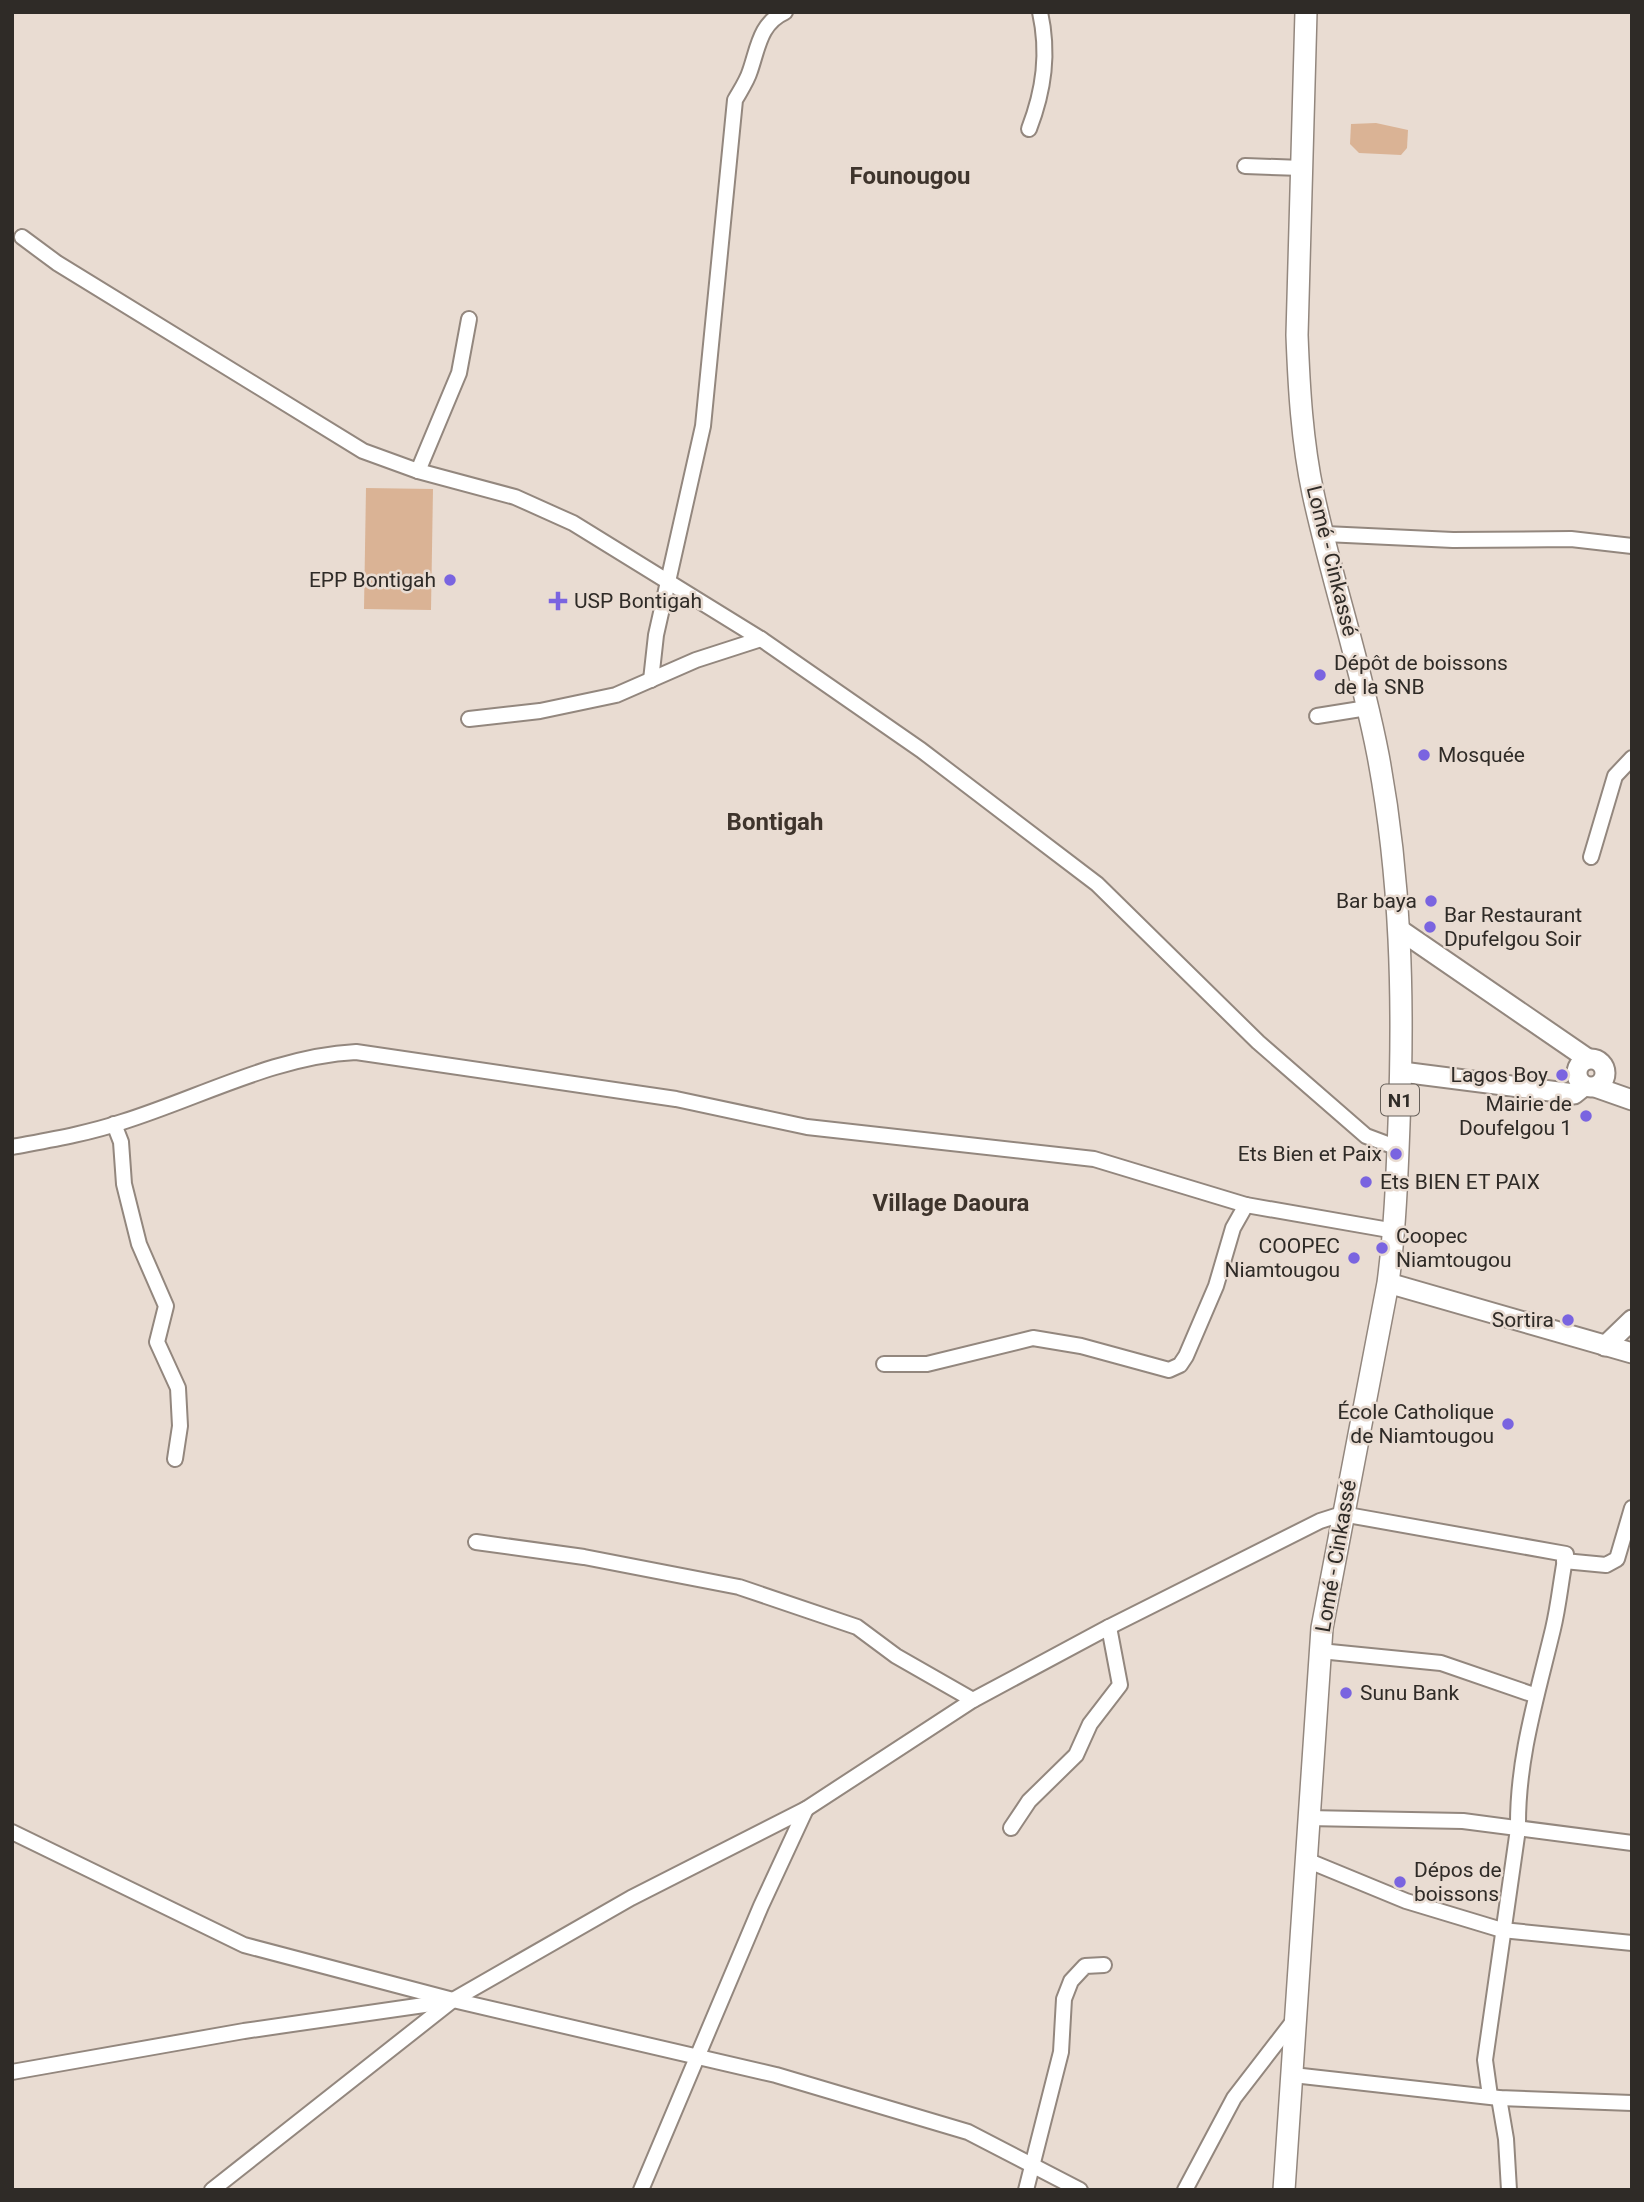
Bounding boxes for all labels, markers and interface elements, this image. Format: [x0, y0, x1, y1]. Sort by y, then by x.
district label: Founougou [849, 162, 971, 190]
street label: Lomé - Cinkassé [1302, 483, 1362, 639]
place label: EPP Bontigah [309, 568, 436, 592]
marker: EPP Bontigah [442, 572, 458, 588]
place label: USP Bontigah [574, 589, 702, 613]
marker: USP Bontigah [548, 591, 568, 611]
place label: Dépôt de boissons de la SNB [1334, 651, 1508, 699]
marker: Dépôt de boissons de la SNB [1312, 667, 1328, 683]
place label: Mosquée [1438, 743, 1525, 767]
marker: Mosquée [1416, 747, 1432, 763]
district label: Bontigah [727, 808, 823, 836]
place label: Bar baya [1336, 889, 1417, 913]
marker: Bar baya [1423, 893, 1439, 909]
place label: Bar Restaurant Dpufelgou Soir [1444, 903, 1582, 951]
marker: Bar Restaurant Dpufelgou Soir [1422, 919, 1438, 935]
place label: Lagos Boy [1451, 1063, 1548, 1087]
marker: Lagos Boy [1554, 1067, 1570, 1083]
road number: N1 [1381, 1084, 1419, 1116]
place label: Mairie de Doufelgou 1 [1459, 1092, 1572, 1140]
marker: Mairie de Doufelgou 1 [1578, 1108, 1594, 1124]
place label: Ets Bien et Paix [1238, 1142, 1382, 1166]
marker: Ets Bien et Paix [1388, 1146, 1404, 1162]
place label: Ets BIEN ET PAIX [1380, 1170, 1540, 1194]
marker: Ets BIEN ET PAIX [1358, 1174, 1374, 1190]
district label: Village Daoura [873, 1189, 1030, 1217]
place label: Coopec Niamtougou [1396, 1224, 1512, 1272]
place label: COOPEC Niamtougou [1225, 1234, 1340, 1282]
marker: Coopec Niamtougou [1374, 1240, 1390, 1256]
marker: COOPEC Niamtougou [1346, 1250, 1362, 1266]
place label: Sortira [1492, 1308, 1554, 1332]
marker: Sortira [1560, 1312, 1576, 1328]
place label: École Catholique de Niamtougou [1337, 1400, 1494, 1448]
marker: École Catholique de Niamtougou [1500, 1416, 1516, 1432]
street label: Lomé - Cinkassé [1311, 1478, 1361, 1634]
place label: Sunu Bank [1360, 1681, 1460, 1705]
marker: Sunu Bank [1338, 1685, 1354, 1701]
place label: Dépos de boissons [1414, 1858, 1502, 1906]
marker: Dépos de boissons [1392, 1874, 1408, 1890]

